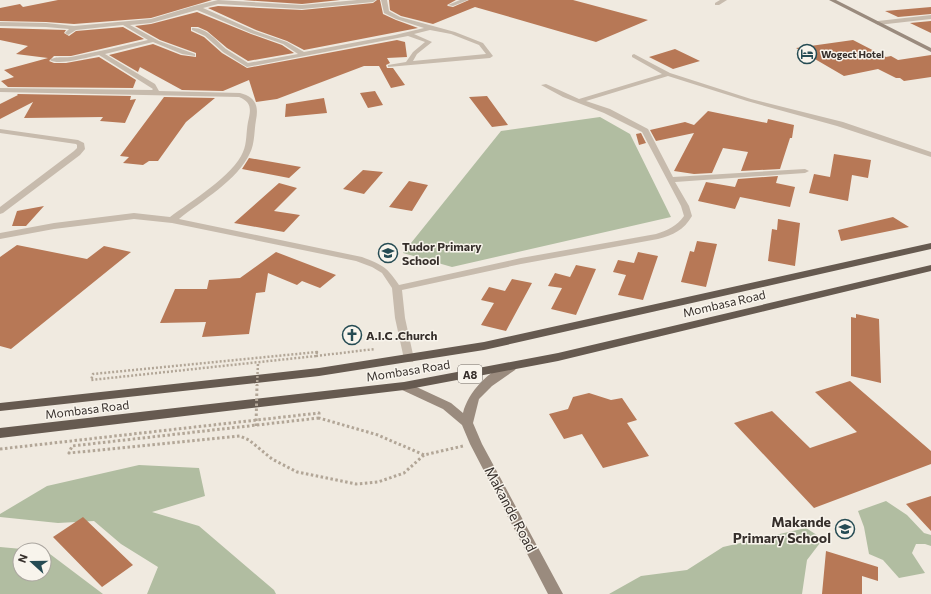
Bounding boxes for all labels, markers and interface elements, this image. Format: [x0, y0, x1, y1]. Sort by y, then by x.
hotel icon: Wogect Hotel [796, 43, 818, 65]
place label: Wogect Hotel [821, 48, 884, 60]
place label: Tudor Primary School [402, 239, 482, 267]
school or university icon: Tudor Primary School [377, 242, 399, 264]
street label: Mombasa Road [681, 287, 767, 319]
church icon: A.I.C .Church [341, 324, 363, 346]
place label: A.I.C .Church [366, 328, 437, 342]
street label: Mombasa Road [365, 356, 451, 384]
road number: A8 [458, 365, 482, 383]
street label: Mombasa Road [44, 397, 130, 421]
street label: Makande Road [481, 463, 541, 555]
place label: Makande Primary School [733, 513, 831, 546]
school or university icon: Makande Primary School [834, 518, 856, 540]
north arrow [12, 542, 52, 582]
text: N [15, 552, 30, 564]

